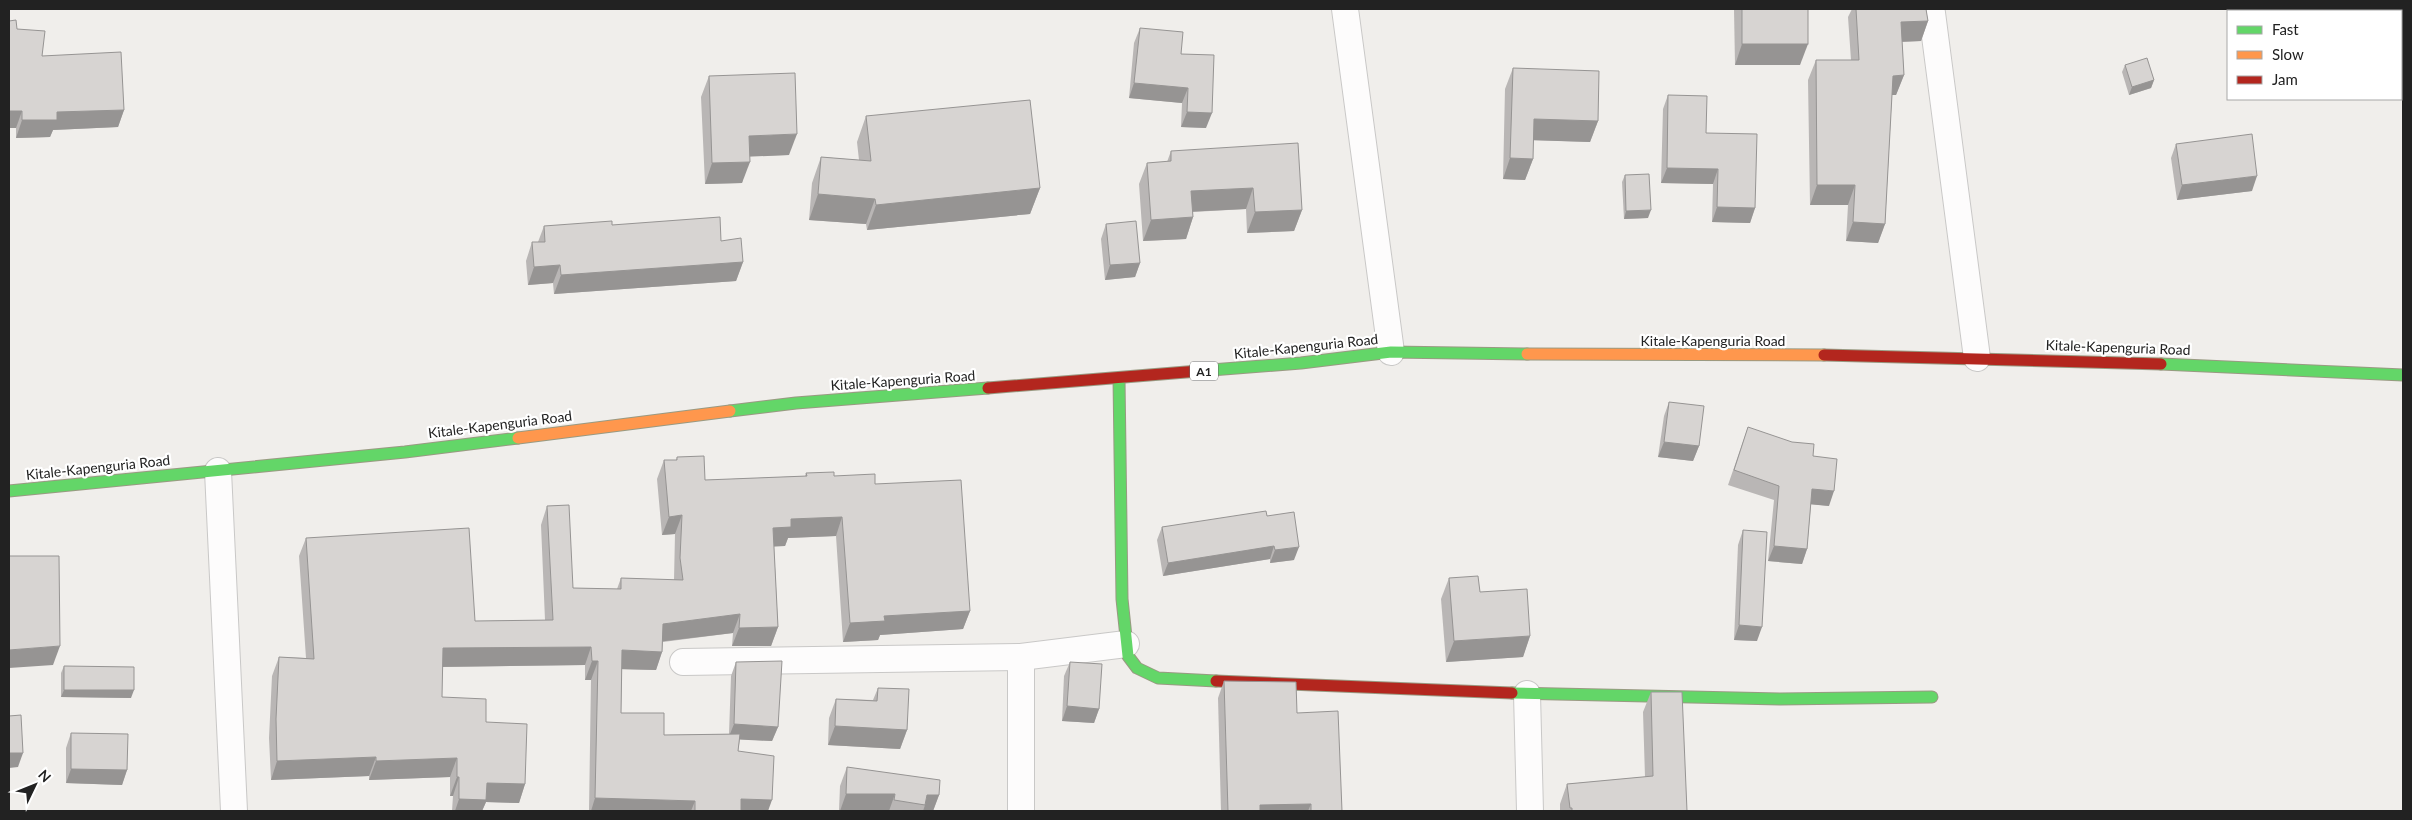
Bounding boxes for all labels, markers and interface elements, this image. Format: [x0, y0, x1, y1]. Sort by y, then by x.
legend [2227, 10, 2402, 100]
text: Fast [2272, 20, 2299, 38]
text: Slow [2272, 45, 2304, 63]
text: Jam [2272, 70, 2298, 88]
street label: Kitale-Kapenguria Road [1233, 330, 1379, 362]
street label: Kitale-Kapenguria Road [1641, 332, 1785, 349]
street label: Kitale-Kapenguria Road [2045, 336, 2191, 358]
road number: A1 [1190, 362, 1218, 381]
street label: Kitale-Kapenguria Road [830, 366, 976, 394]
street label: Kitale-Kapenguria Road [427, 407, 573, 441]
street label: Kitale-Kapenguria Road [25, 451, 171, 483]
north arrow [10, 760, 60, 810]
text: N [35, 766, 55, 786]

